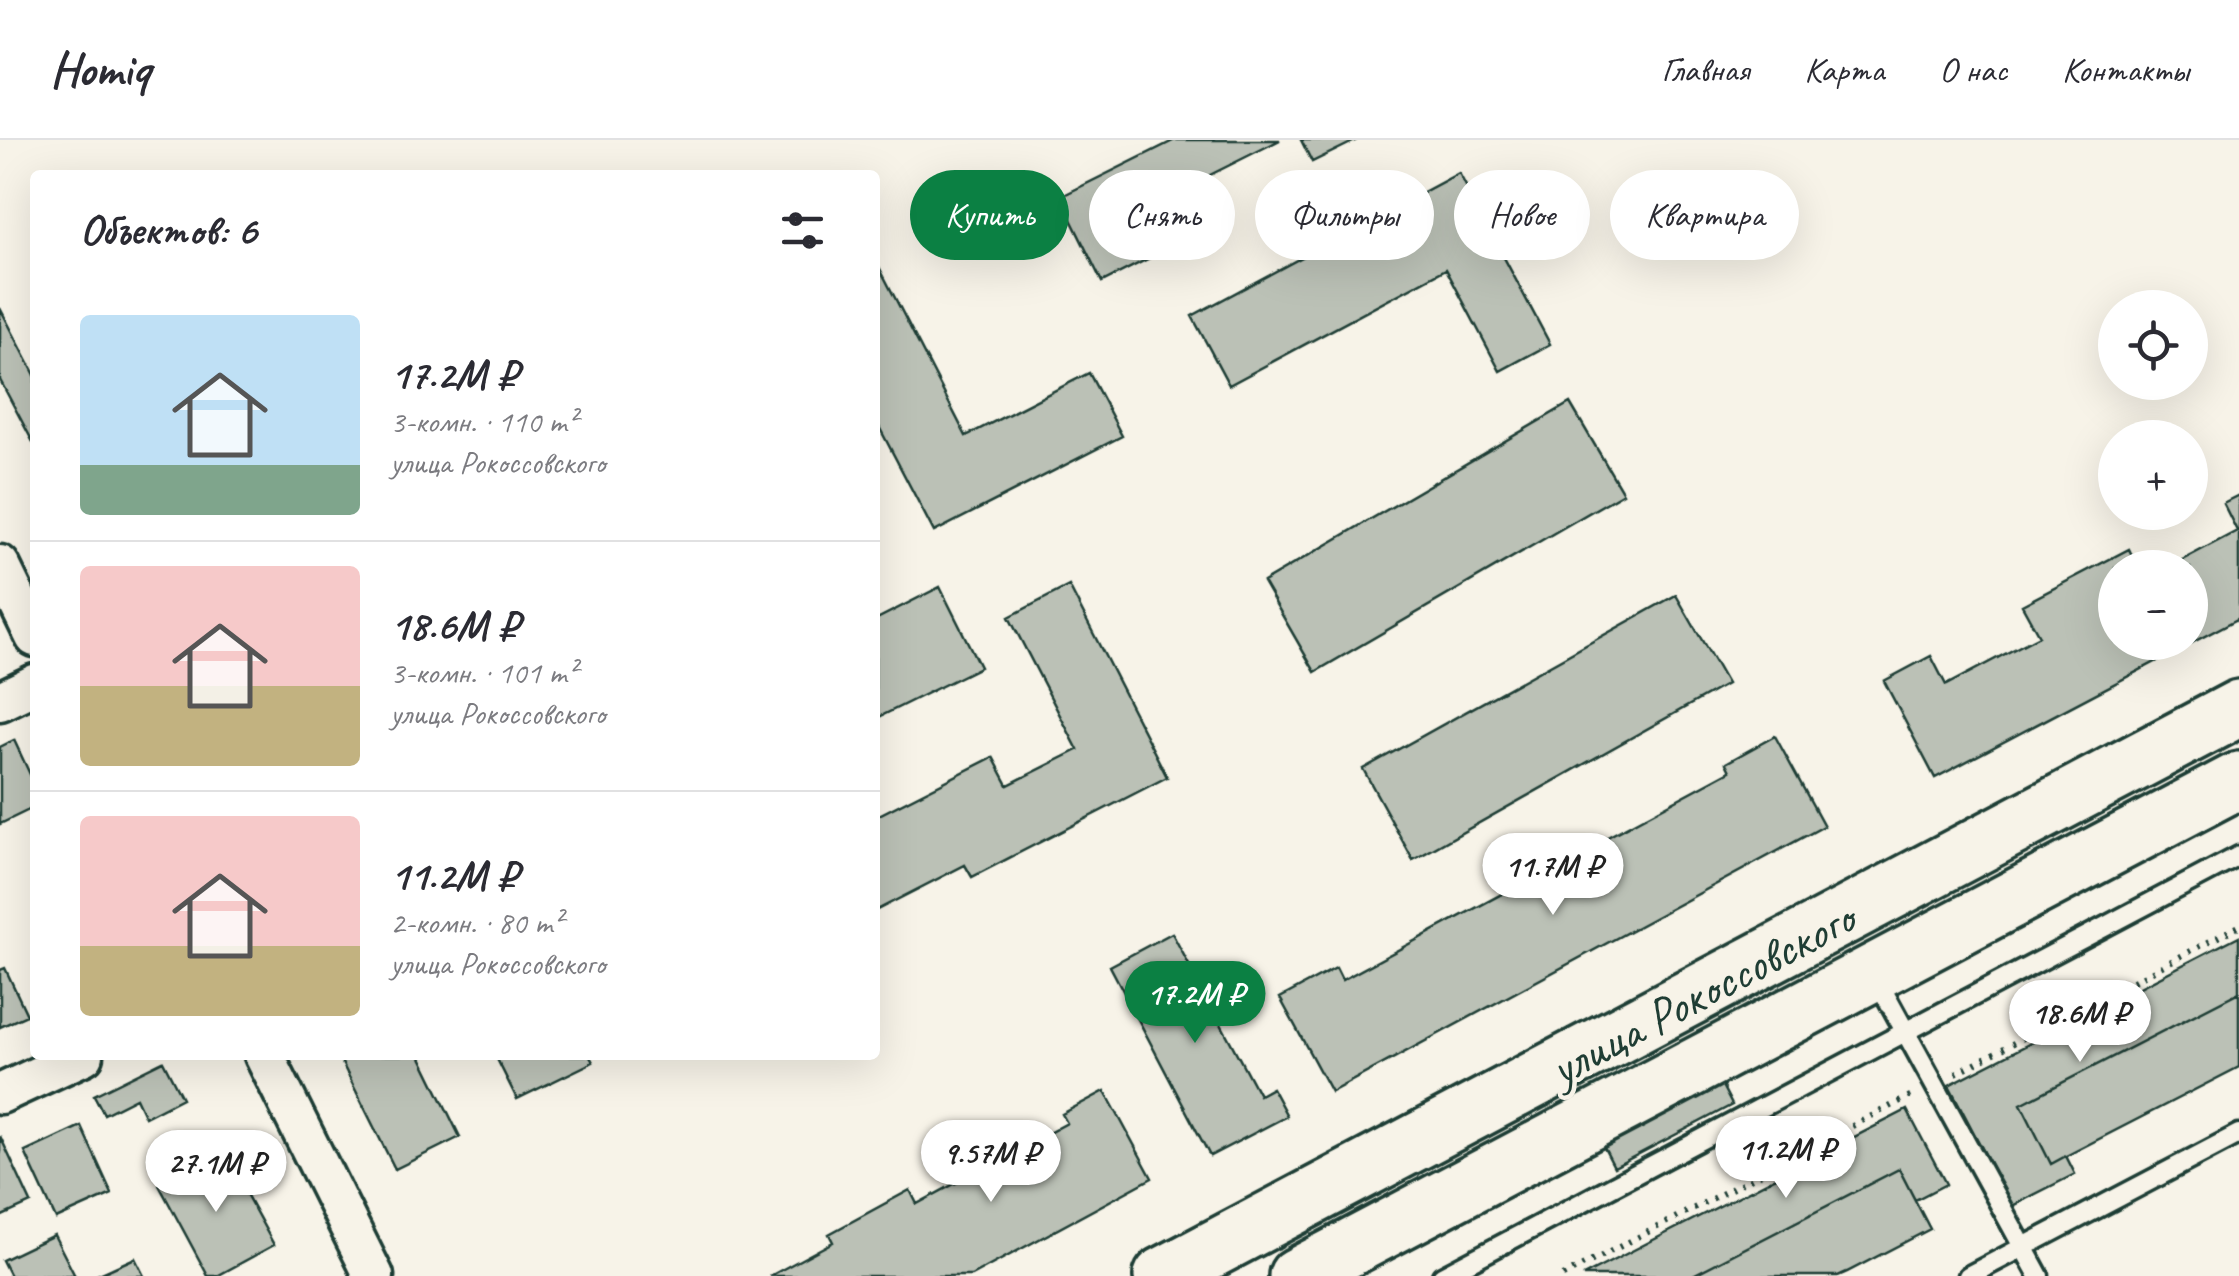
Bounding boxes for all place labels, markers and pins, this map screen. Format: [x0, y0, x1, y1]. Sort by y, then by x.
pin: 11.7M ₽ [1461, 833, 1645, 918]
pin: 17.2M ₽ [1103, 961, 1287, 1046]
pin: 18.6M ₽ [1988, 980, 2172, 1065]
pin: 11.2M ₽ [1694, 1116, 1878, 1201]
pin: 9.57M ₽ [899, 1120, 1083, 1205]
pin: 27.1M ₽ [124, 1130, 308, 1215]

